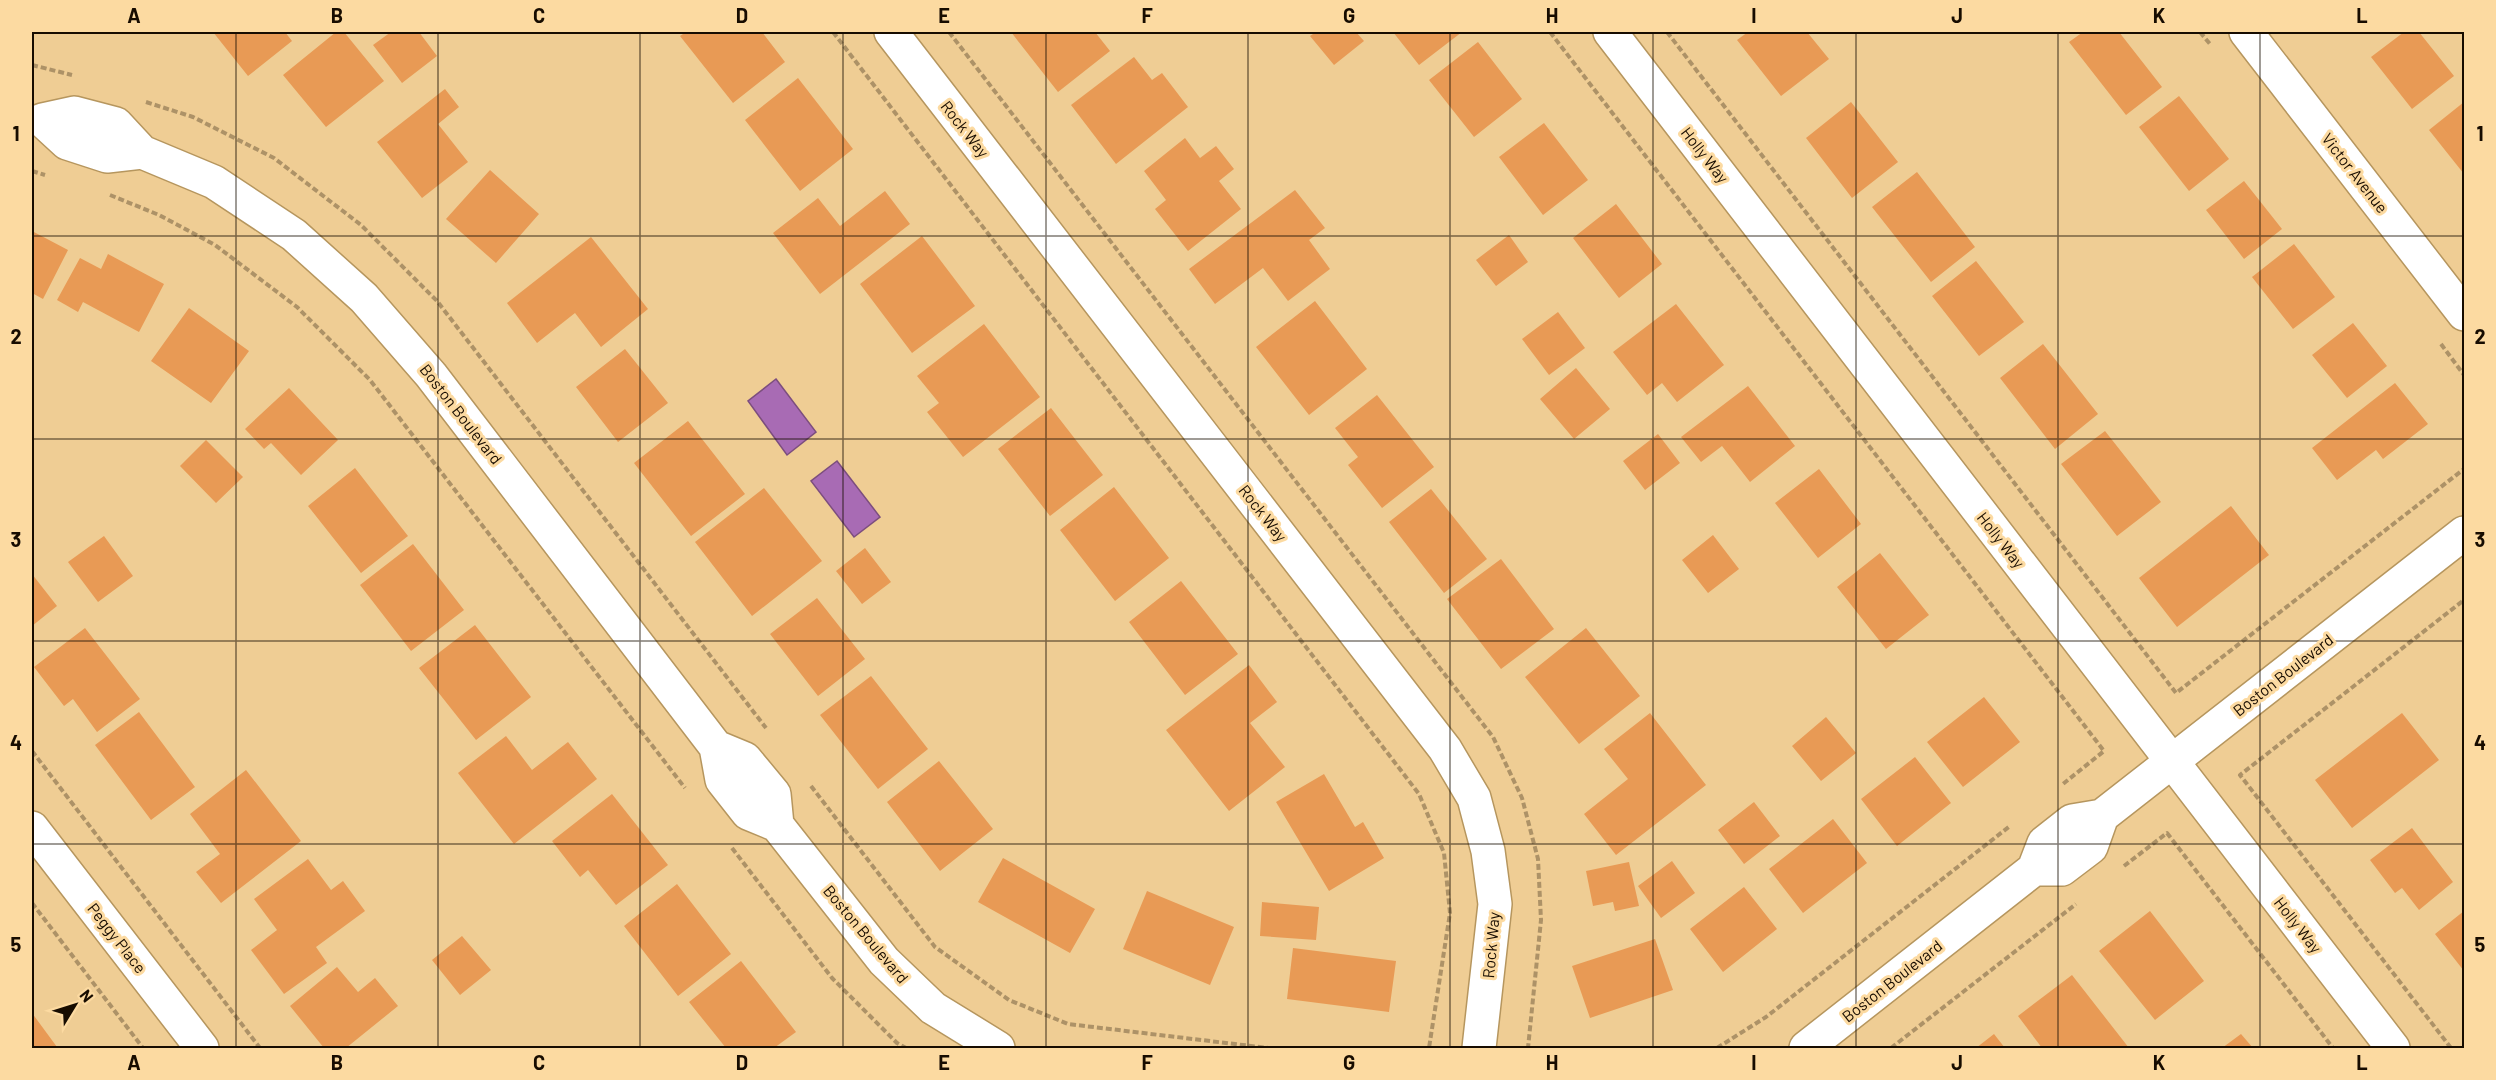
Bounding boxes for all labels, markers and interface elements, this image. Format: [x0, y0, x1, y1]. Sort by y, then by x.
text: A [127, 3, 141, 27]
text: B [331, 3, 343, 27]
text: C [533, 3, 545, 27]
text: D [736, 3, 748, 27]
text: E [938, 3, 950, 27]
text: F [1141, 3, 1153, 27]
text: G [1343, 3, 1355, 27]
text: H [1546, 3, 1558, 27]
text: I [1751, 3, 1757, 27]
text: J [1951, 3, 1963, 27]
text: K [2153, 3, 2166, 27]
text: L [2356, 3, 2368, 27]
street label: Rock Way [937, 97, 994, 161]
text: 1 [12, 121, 20, 145]
text: 1 [2476, 121, 2484, 145]
street label: Holly Way [1678, 123, 1734, 187]
street label: Victor Avenue [2318, 129, 2392, 216]
text: 2 [10, 324, 22, 348]
text: 2 [2474, 324, 2486, 348]
street label: Boston Boulevard [416, 360, 506, 468]
street label: Rock Way [1235, 481, 1292, 545]
street label: Holly Way [1974, 508, 2030, 572]
text: 3 [11, 527, 21, 551]
text: 3 [2475, 527, 2485, 551]
street label: Boston Boulevard [2229, 630, 2337, 720]
text: 4 [10, 730, 22, 754]
text: 4 [2474, 730, 2486, 754]
street label: Boston Boulevard [820, 881, 913, 987]
street label: Holly Way [2271, 893, 2327, 957]
street label: Peggy Place [84, 899, 151, 976]
street label: Rock Way [1478, 910, 1503, 979]
text: 5 [11, 932, 22, 956]
text: 5 [2475, 932, 2486, 956]
street label: Boston Boulevard [1838, 936, 1946, 1026]
north arrow [45, 975, 105, 1035]
text: N [76, 985, 98, 1005]
text: A [127, 1050, 141, 1074]
text: B [331, 1050, 343, 1074]
text: C [533, 1050, 545, 1074]
text: D [736, 1050, 748, 1074]
text: E [938, 1050, 950, 1074]
text: F [1141, 1050, 1153, 1074]
text: G [1343, 1050, 1355, 1074]
text: H [1546, 1050, 1558, 1074]
text: I [1751, 1050, 1757, 1074]
text: J [1951, 1050, 1963, 1074]
text: K [2153, 1050, 2166, 1074]
text: L [2356, 1050, 2368, 1074]

